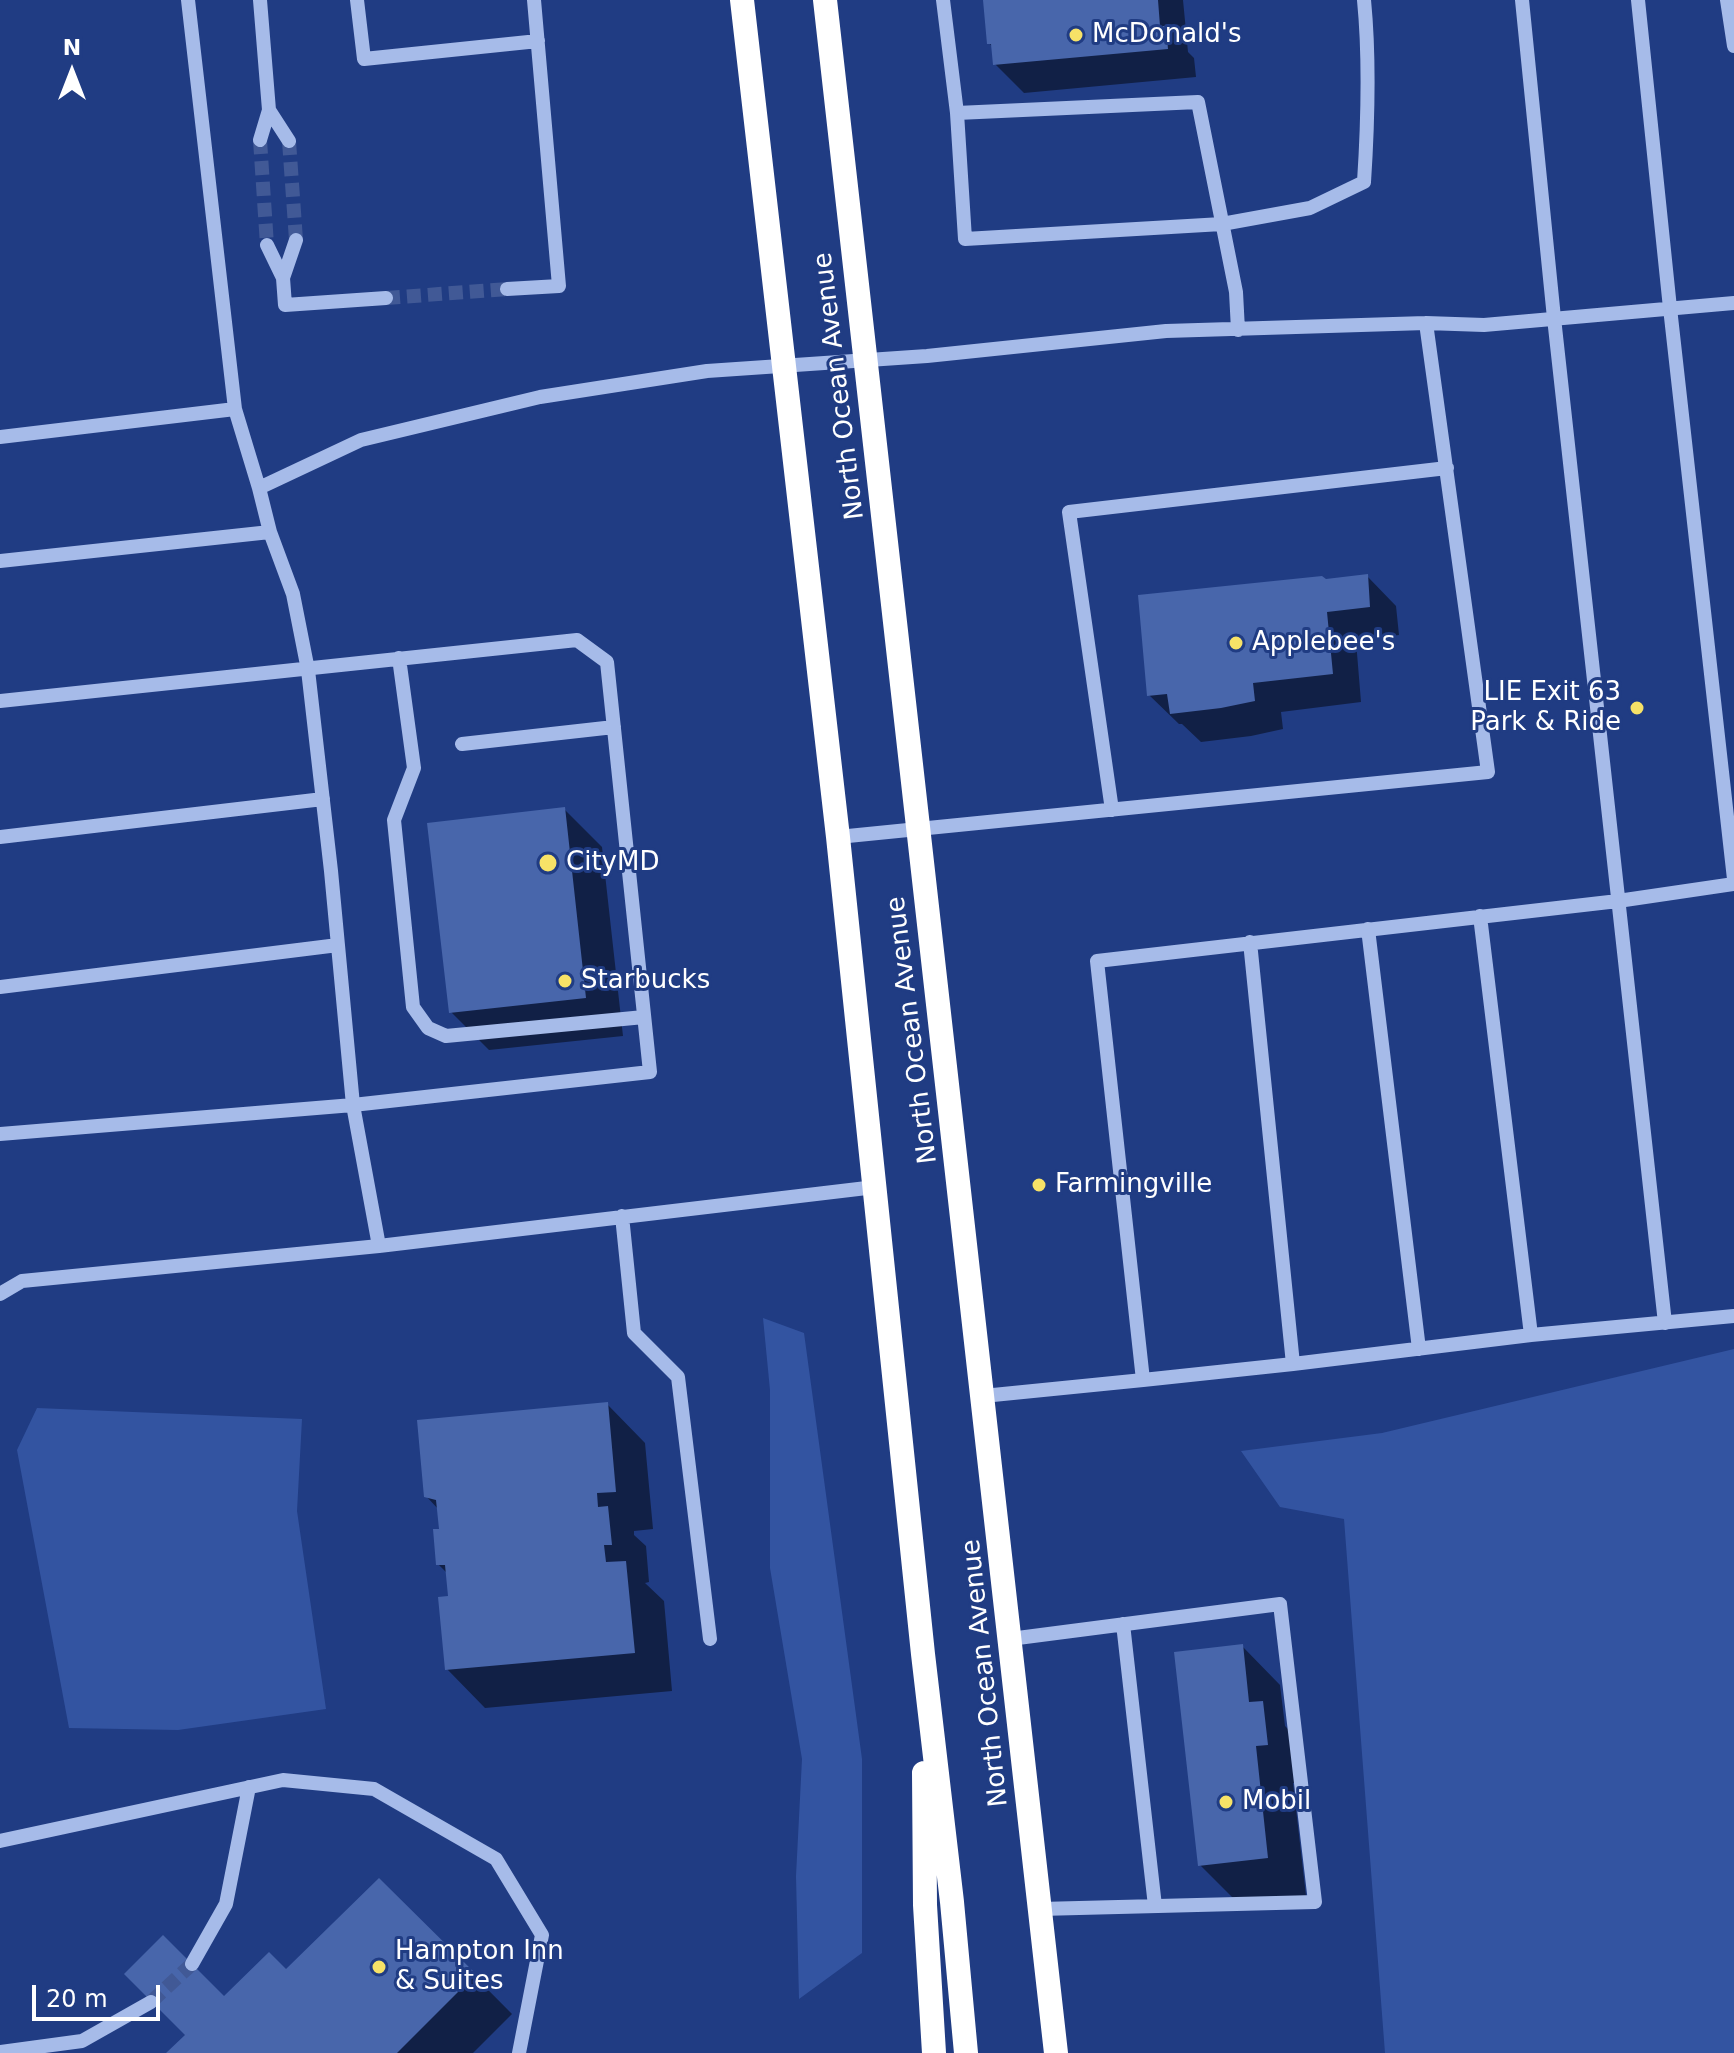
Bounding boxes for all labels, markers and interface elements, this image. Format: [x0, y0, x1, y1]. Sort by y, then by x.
place label: McDonald's [1092, 19, 1241, 51]
marker: McDonald's [1067, 26, 1085, 44]
north arrow [32, 32, 112, 112]
text: N [63, 35, 81, 60]
street label: North Ocean Avenue [808, 251, 872, 521]
place label: Applebee's [1252, 627, 1395, 659]
marker: Applebee's [1227, 634, 1245, 652]
place label: LIE Exit 63 Park & Ride [1470, 677, 1621, 738]
marker: LIE Exit 63 Park & Ride [1628, 699, 1646, 717]
place label: CityMD [566, 847, 659, 879]
marker: CityMD [537, 852, 559, 874]
street label: North Ocean Avenue [881, 895, 945, 1165]
place label: Starbucks [581, 965, 710, 997]
marker: Starbucks [556, 972, 574, 990]
place label: Farmingville [1055, 1169, 1212, 1201]
marker: Farmingville [1030, 1176, 1048, 1194]
street label: North Ocean Avenue [956, 1538, 1016, 1808]
place label: Mobil [1242, 1786, 1311, 1818]
marker: Mobil [1217, 1793, 1235, 1811]
place label: Hampton Inn & Suites [395, 1936, 564, 1998]
marker: Hampton Inn & Suites [370, 1958, 388, 1976]
scale bar [36, 1969, 164, 2019]
text: 20 m [46, 1985, 108, 2013]

